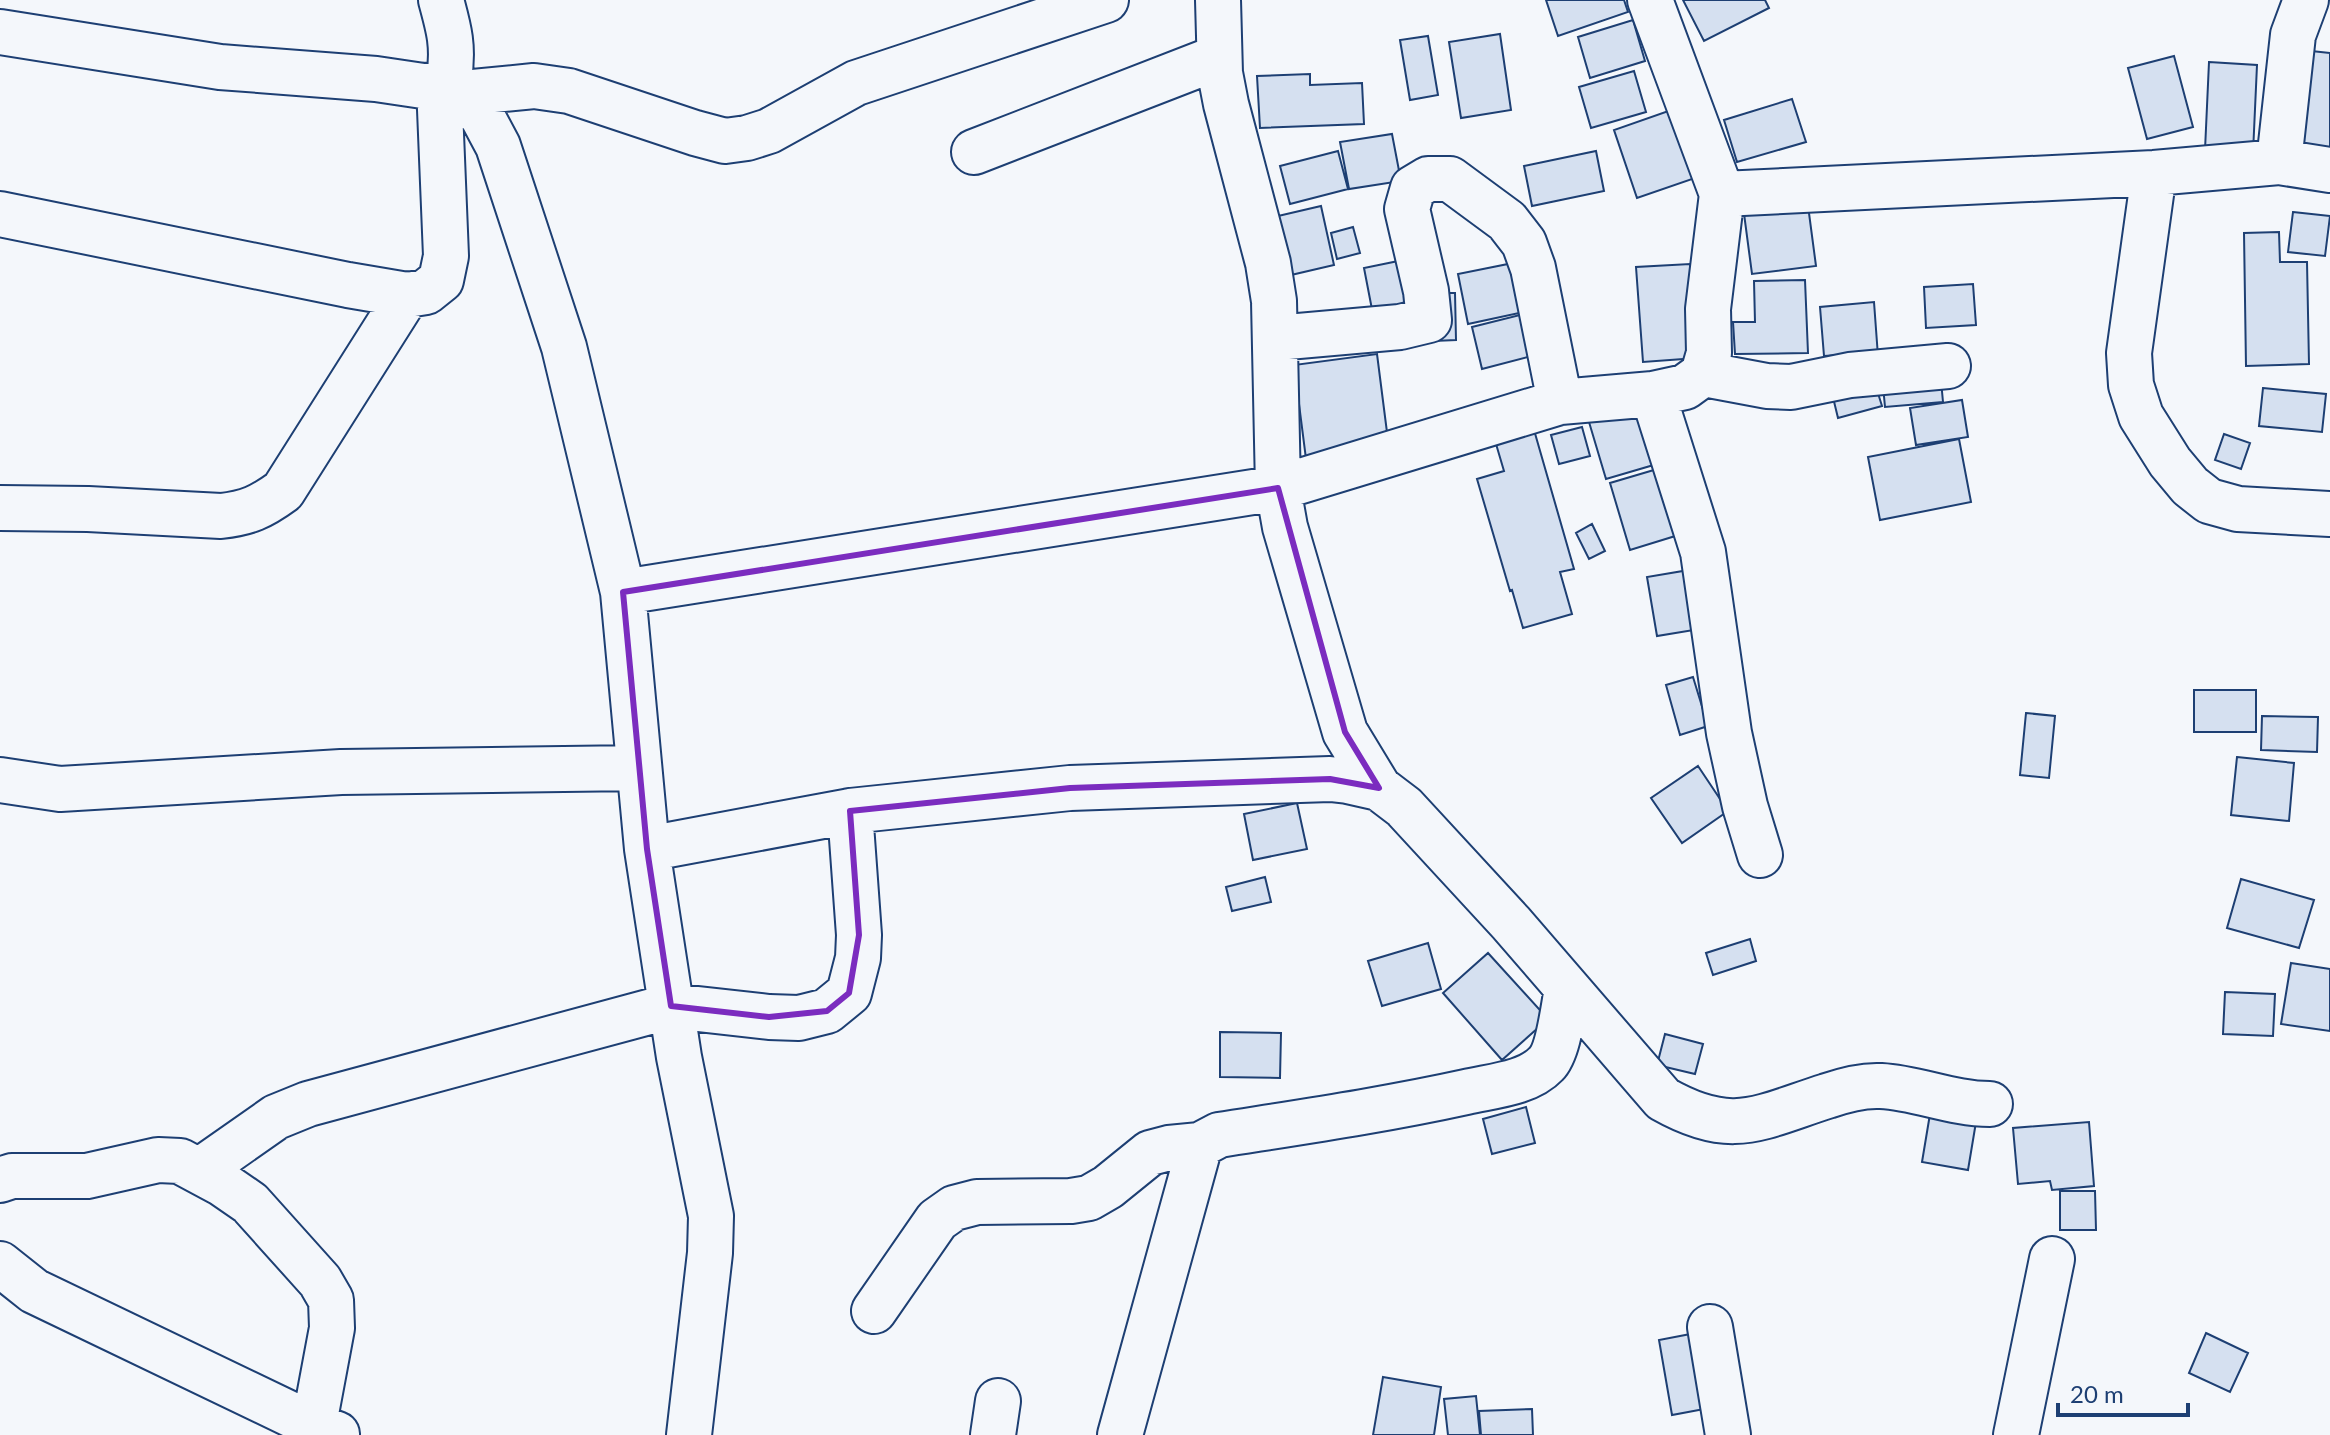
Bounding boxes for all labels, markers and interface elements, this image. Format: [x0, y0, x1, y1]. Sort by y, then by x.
scale bar [2058, 1367, 2188, 1417]
text: 20 m [2070, 1379, 2124, 1408]

